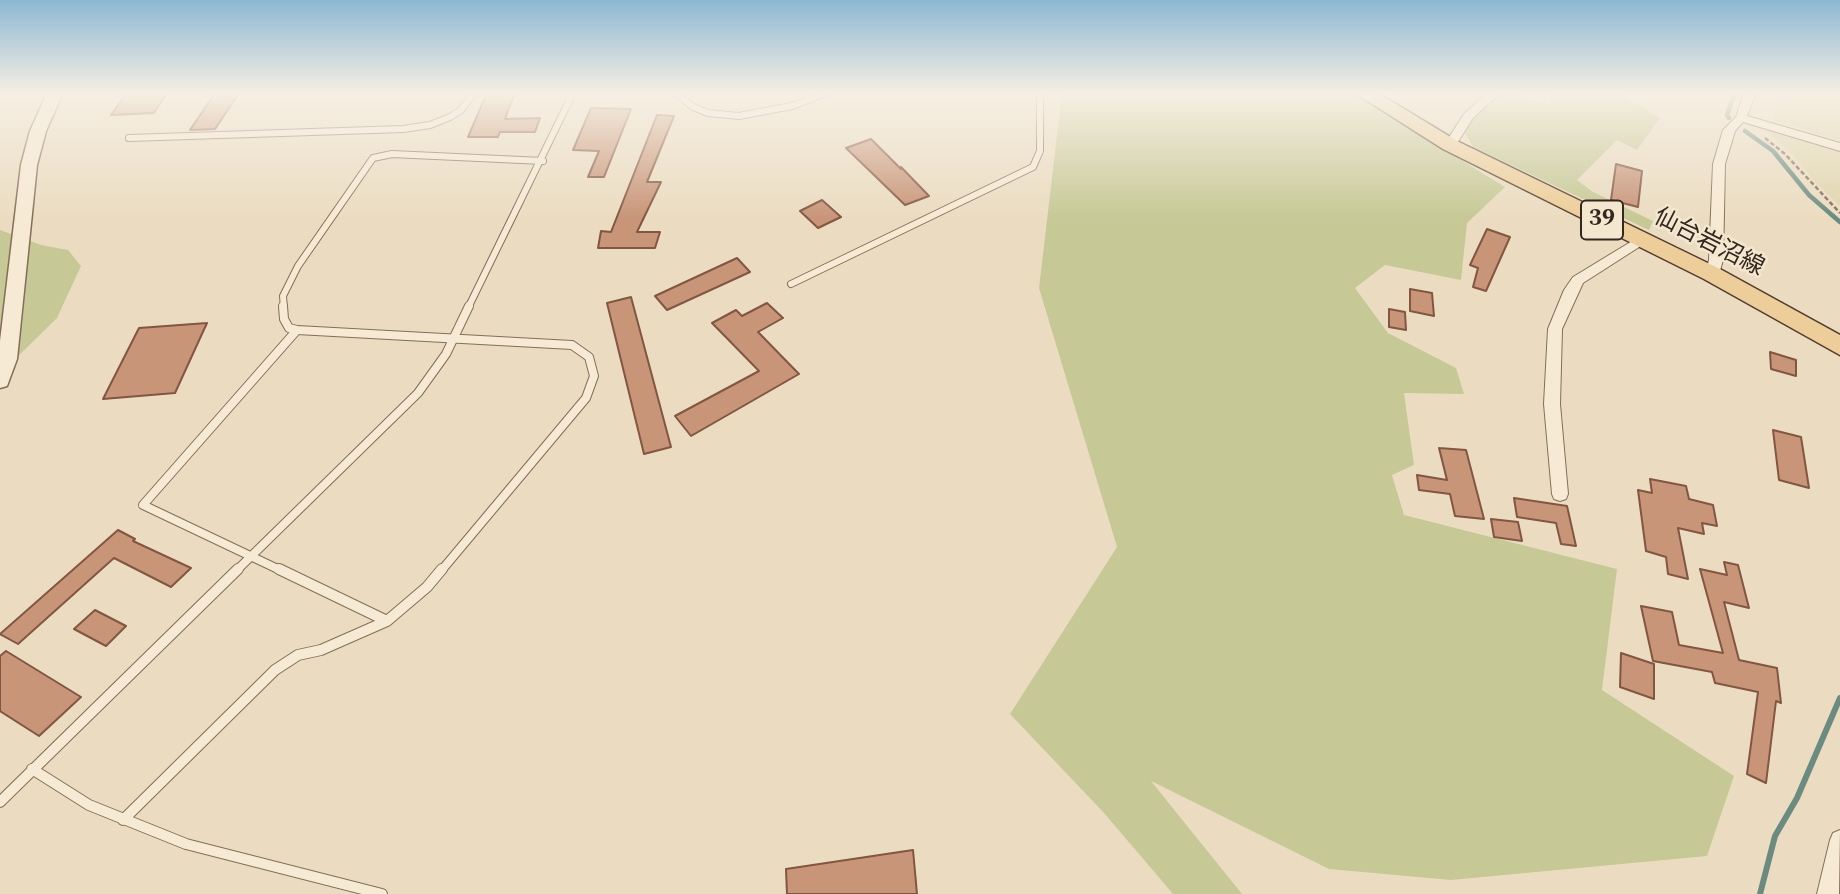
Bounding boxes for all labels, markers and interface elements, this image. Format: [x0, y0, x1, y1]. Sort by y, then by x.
road number: 39 [1581, 200, 1623, 240]
street label: 仙台岩沼線 [1648, 204, 1768, 284]

